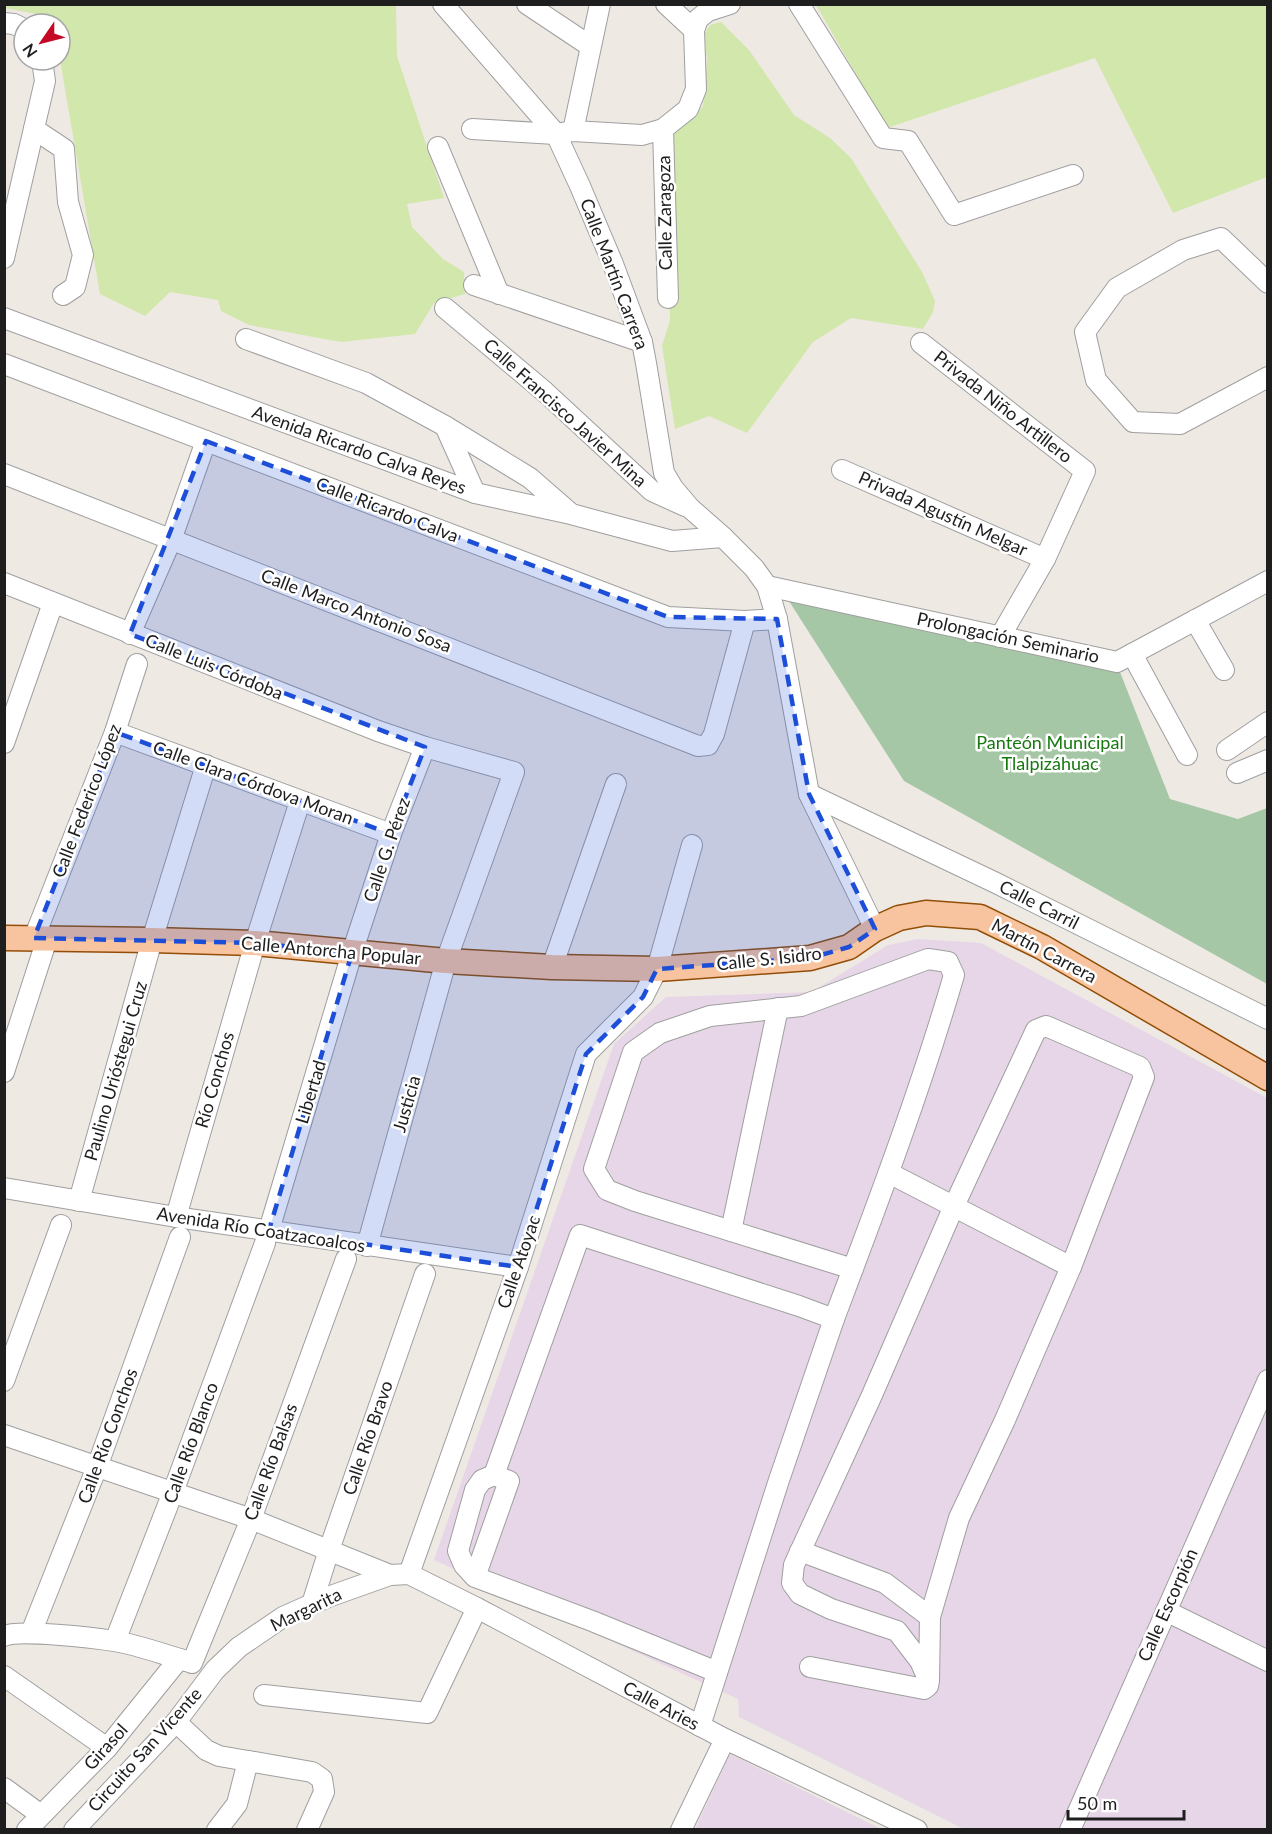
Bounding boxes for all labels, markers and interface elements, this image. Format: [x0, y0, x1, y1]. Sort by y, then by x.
north arrow [12, 12, 72, 72]
text: N [18, 40, 41, 61]
street label: Calle Zaragoza [652, 155, 676, 271]
street label: Calle Martín Carrera [576, 195, 654, 352]
street label: Calle Francisco Javier Mina [480, 333, 652, 491]
street label: Privada Niño Artillero [930, 345, 1077, 467]
street label: Avenida Ricardo Calva Reyes [249, 400, 470, 498]
street label: Privada Agustín Melgar [855, 466, 1032, 560]
street label: Calle Ricardo Calva [313, 472, 462, 546]
street label: Calle Marco Antonio Sosa [258, 564, 455, 657]
street label: Prolongación Seminario [915, 607, 1101, 667]
street label: Calle Luis Córdoba [142, 628, 286, 704]
street label: Calle Federico López [47, 721, 125, 881]
park label: Panteón Municipal Tlalpizáhuac [976, 731, 1124, 774]
street label: Calle Clara Córdova Moran [150, 736, 357, 829]
street label: Calle G. Pérez [358, 794, 414, 905]
street label: Calle Carril [996, 875, 1083, 933]
street label: Martín Carrera [988, 913, 1101, 987]
street label: Calle Antorcha Popular [240, 931, 422, 969]
street label: Calle S. Isidro [715, 942, 823, 974]
street label: Paulino Urióstegui Cruz [79, 978, 151, 1163]
street label: Río Conchos [190, 1029, 238, 1130]
street label: Libertad [290, 1057, 330, 1126]
street label: Justicia [387, 1073, 425, 1135]
street label: Avenida Río Coatzacoalcos [155, 1202, 367, 1256]
street label: Calle Atoyac [492, 1212, 544, 1311]
street label: Calle Río Conchos [72, 1365, 142, 1506]
street label: Calle Río Bravo [337, 1377, 397, 1498]
street label: Calle Río Blanco [158, 1379, 222, 1506]
street label: Calle Río Balsas [239, 1400, 302, 1523]
street label: Calle Escorpión [1132, 1545, 1202, 1665]
street label: Margarita [266, 1582, 345, 1636]
street label: Calle Aries [620, 1676, 704, 1734]
street label: Circuito San Vicente [83, 1683, 206, 1816]
street label: Girasol [79, 1719, 132, 1774]
scale bar [1068, 1783, 1184, 1821]
text: 50 m [1077, 1792, 1117, 1814]

